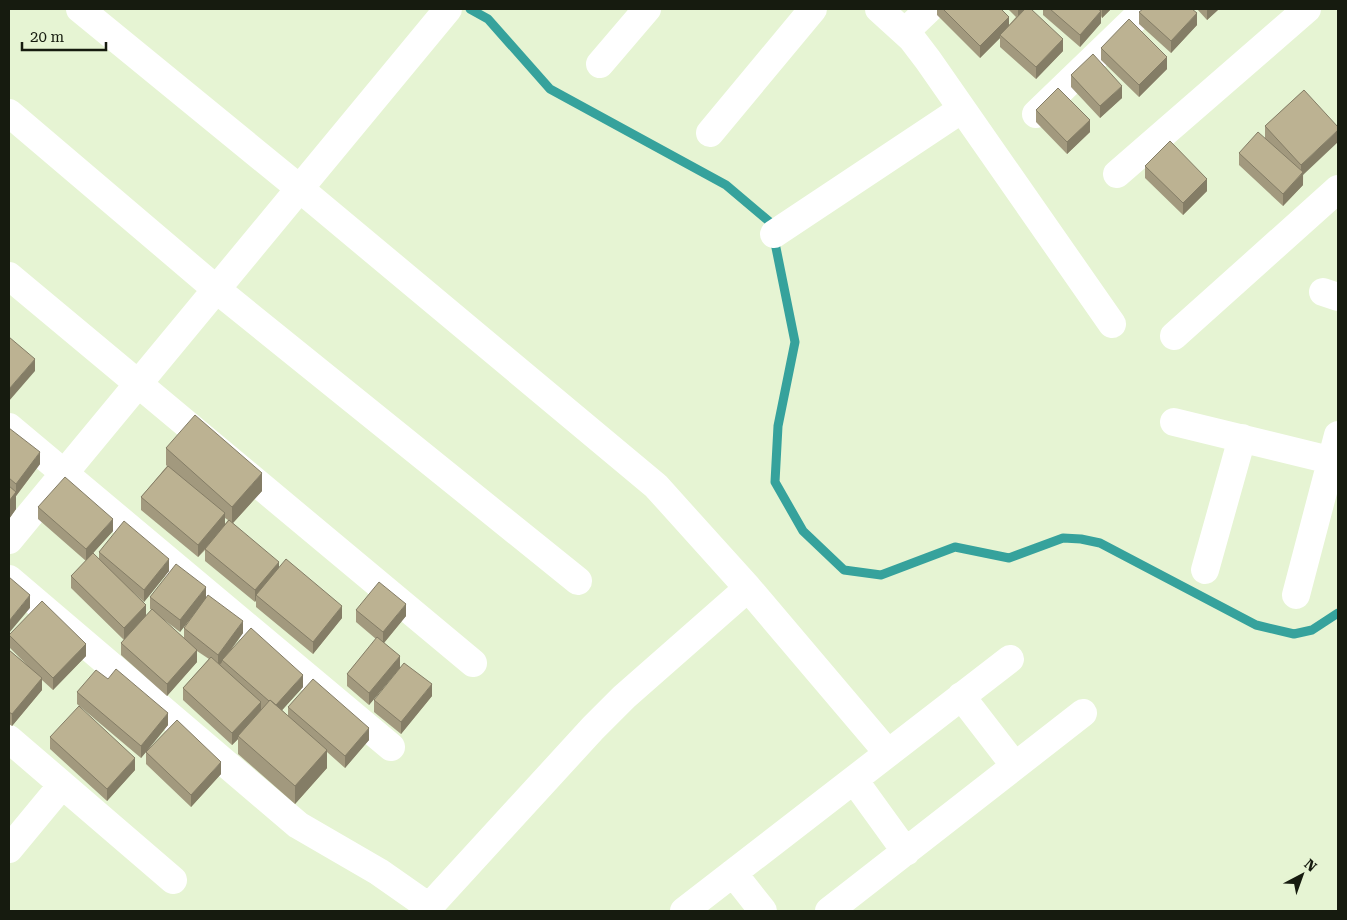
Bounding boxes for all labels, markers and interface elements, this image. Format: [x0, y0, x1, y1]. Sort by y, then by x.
scale bar [22, 20, 106, 52]
text: 20 m [30, 28, 65, 46]
north arrow [1277, 850, 1327, 900]
text: N [1301, 856, 1320, 875]

